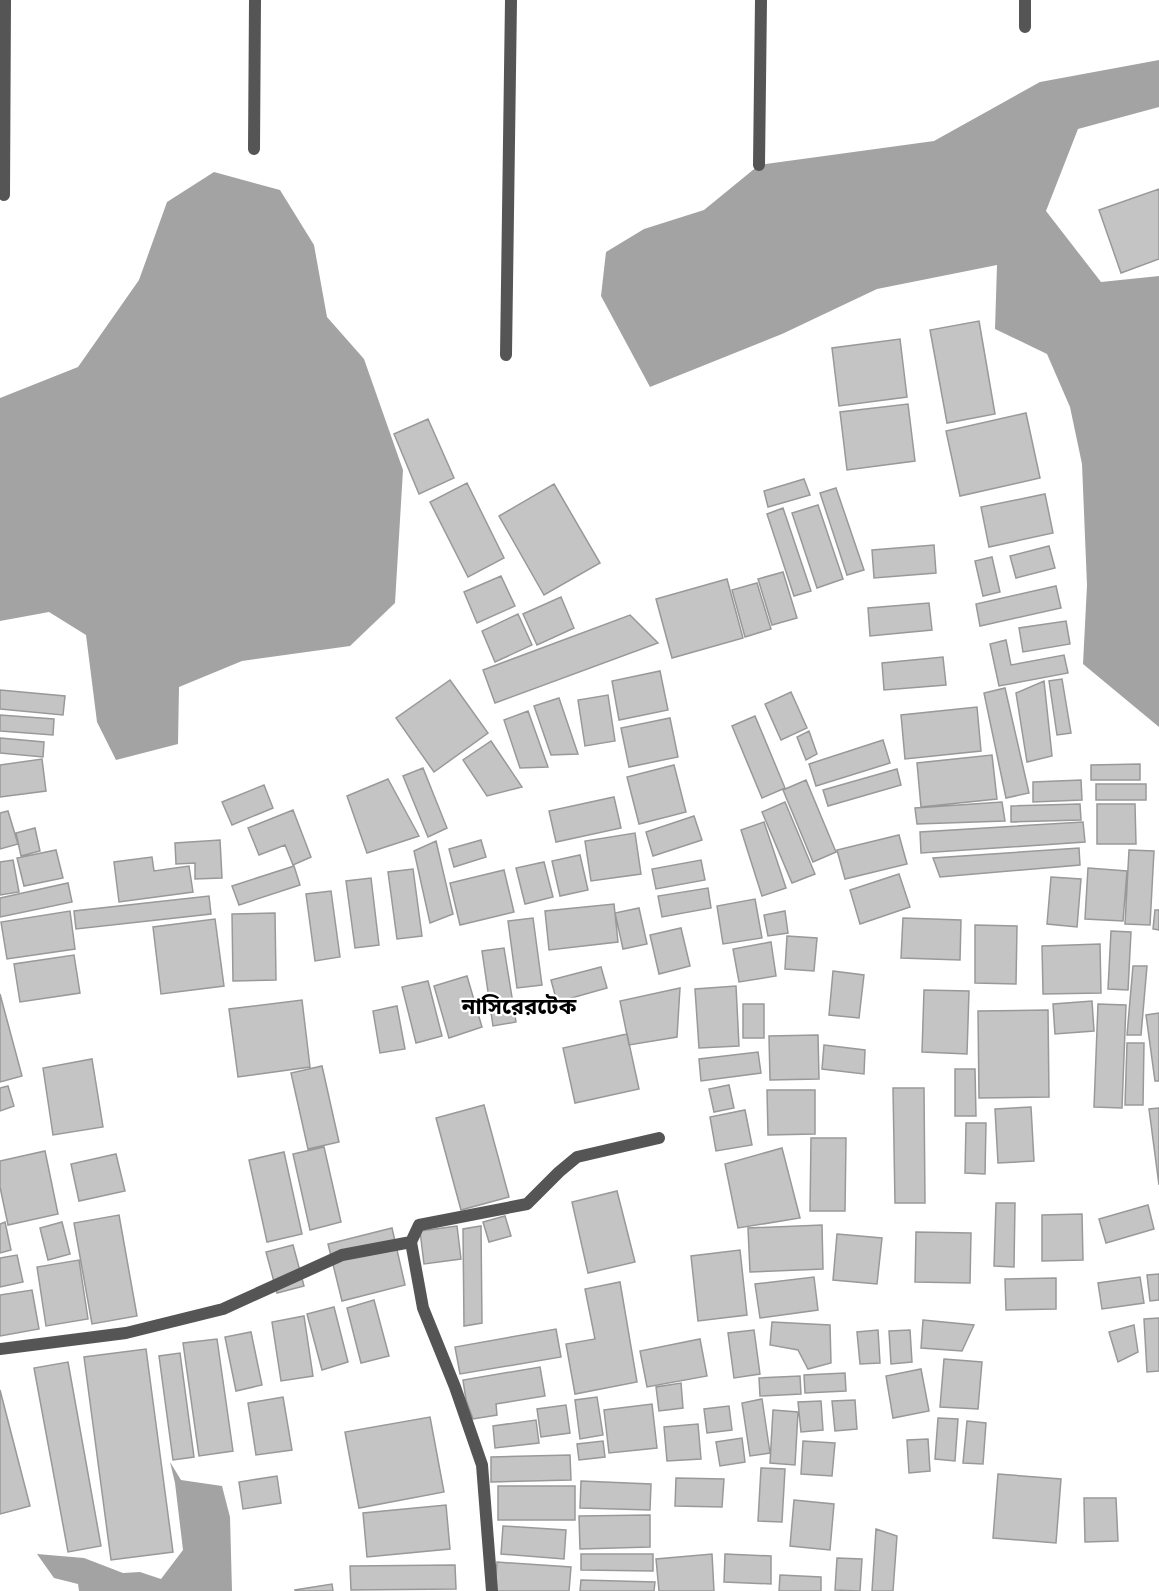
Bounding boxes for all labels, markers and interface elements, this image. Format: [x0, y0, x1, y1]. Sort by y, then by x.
district label: নাসিরেরটেক [461, 993, 577, 1019]

